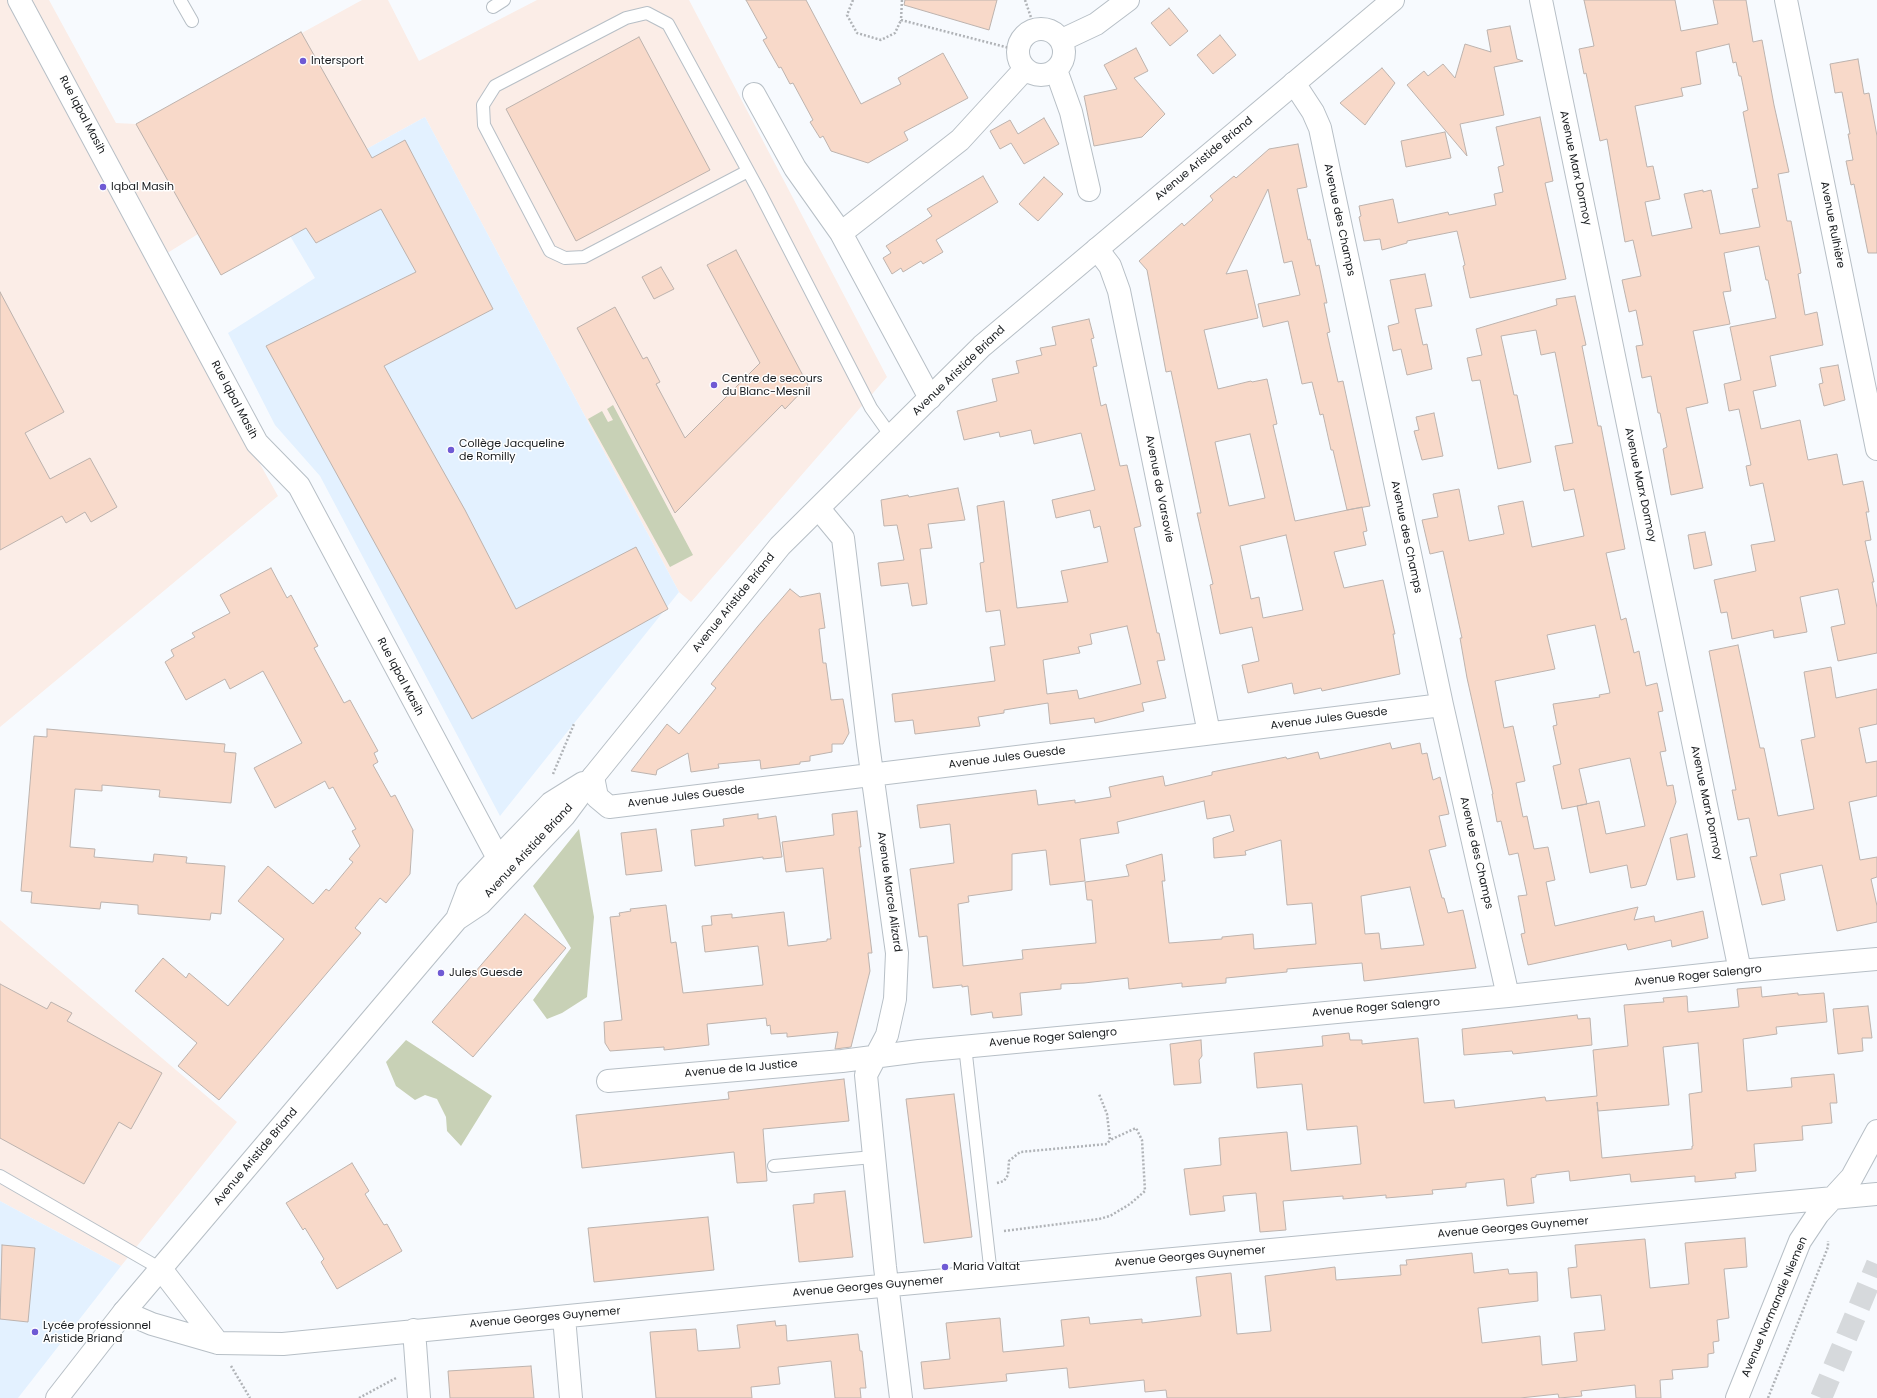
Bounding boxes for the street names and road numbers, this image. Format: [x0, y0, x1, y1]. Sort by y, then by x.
street label: Rue Iqbal Masih [56, 74, 108, 156]
street label: Avenue Marx Dormoy [1556, 109, 1594, 227]
street label: Avenue Aristide Briand [1152, 114, 1256, 204]
street label: Avenue des Champs [1321, 163, 1357, 277]
street label: Avenue Rulhière [1817, 180, 1847, 270]
street label: Avenue Aristide Briand [910, 323, 1008, 419]
street label: Rue Iqbal Masih [208, 359, 260, 441]
street label: Avenue Marx Dormoy [1621, 426, 1659, 544]
street label: Avenue de Varsovie [1142, 434, 1176, 544]
street label: Avenue des Champs [1388, 480, 1424, 594]
street label: Avenue Aristide Briand [690, 551, 778, 655]
street label: Rue Iqbal Masih [374, 636, 426, 718]
street label: Avenue Jules Guesde [1270, 705, 1388, 733]
street label: Avenue Jules Guesde [948, 744, 1066, 772]
street label: Avenue Marx Dormoy [1687, 744, 1725, 862]
street label: Avenue Jules Guesde [627, 783, 745, 811]
street label: Avenue des Champs [1457, 796, 1495, 910]
street label: Avenue Aristide Briand [482, 801, 576, 901]
street label: Avenue Marcel Alizard [874, 831, 904, 953]
street label: Avenue Roger Salengro [1634, 963, 1762, 989]
street label: Avenue Roger Salengro [1312, 996, 1440, 1020]
street label: Avenue Roger Salengro [989, 1026, 1117, 1050]
street label: Avenue de la Justice [684, 1057, 798, 1081]
street label: Avenue Aristide Briand [211, 1105, 301, 1209]
street label: Avenue Georges Guynemer [1437, 1215, 1589, 1241]
street label: Avenue Normandie Niemen [1739, 1235, 1811, 1379]
street label: Avenue Georges Guynemer [1114, 1244, 1266, 1270]
street label: Avenue Georges Guynemer [792, 1274, 944, 1300]
street label: Avenue Georges Guynemer [469, 1305, 621, 1331]

